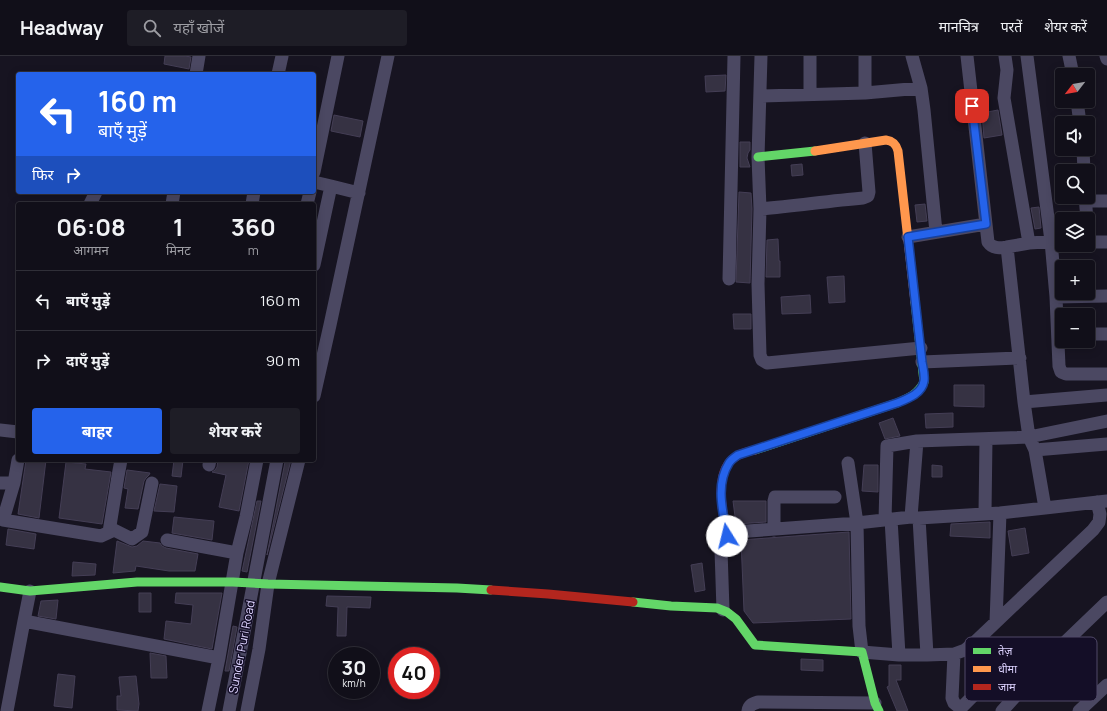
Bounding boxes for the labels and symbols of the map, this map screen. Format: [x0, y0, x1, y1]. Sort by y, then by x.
north arrow [1055, 68, 1095, 108]
pin [955, 89, 989, 123]
position arrow [706, 515, 748, 557]
street label: Sunder Puri Road [224, 599, 259, 695]
legend [965, 637, 1097, 701]
text: तेज़ [998, 643, 1013, 658]
speed limit sign: 40 [388, 647, 440, 699]
text: धीमा [998, 661, 1017, 676]
text: जाम [998, 679, 1016, 694]

